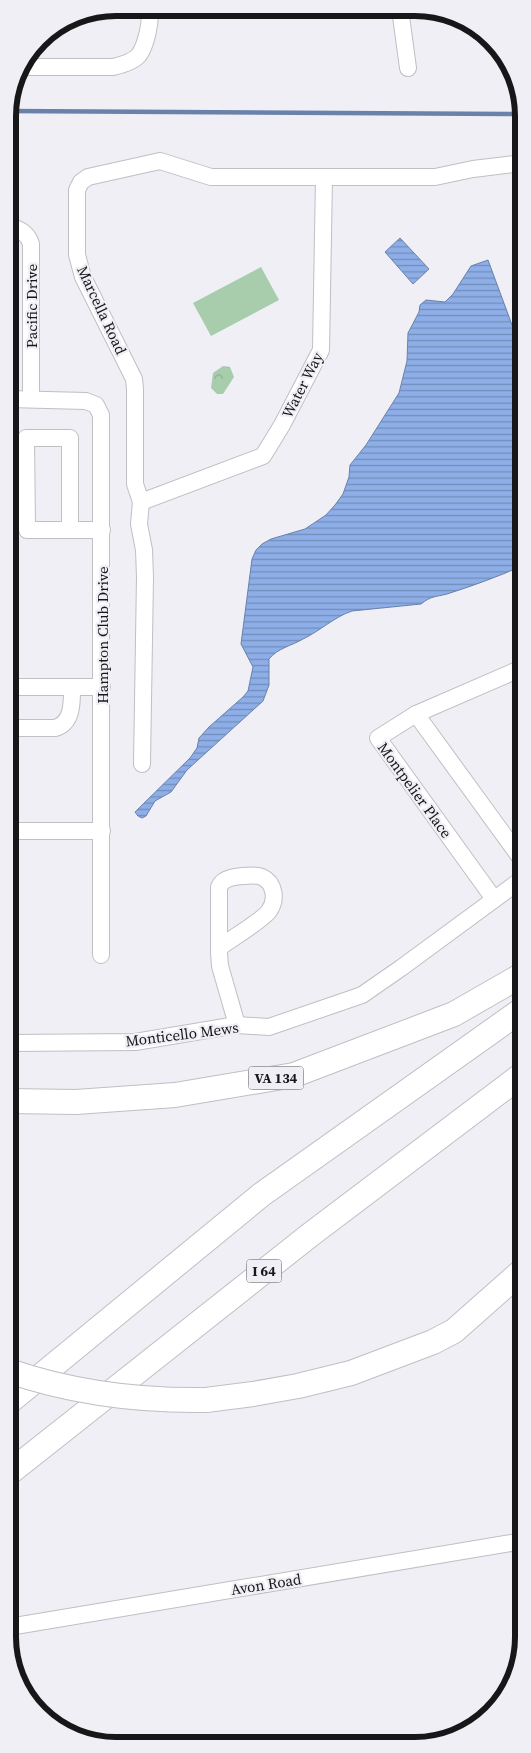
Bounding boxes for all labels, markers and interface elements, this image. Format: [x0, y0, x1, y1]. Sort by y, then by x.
street label: Marcella Road [72, 262, 132, 358]
street label: Pacific Drive [21, 263, 42, 348]
street label: Water Way [276, 348, 328, 422]
street label: Hampton Club Drive [92, 566, 113, 704]
street label: Montpelier Place [373, 738, 457, 842]
street label: Monticello Mews [124, 1017, 240, 1051]
road number: VA 134 [248, 1066, 304, 1090]
road number: I 64 [246, 1260, 282, 1282]
street label: Avon Road [229, 1568, 303, 1600]

